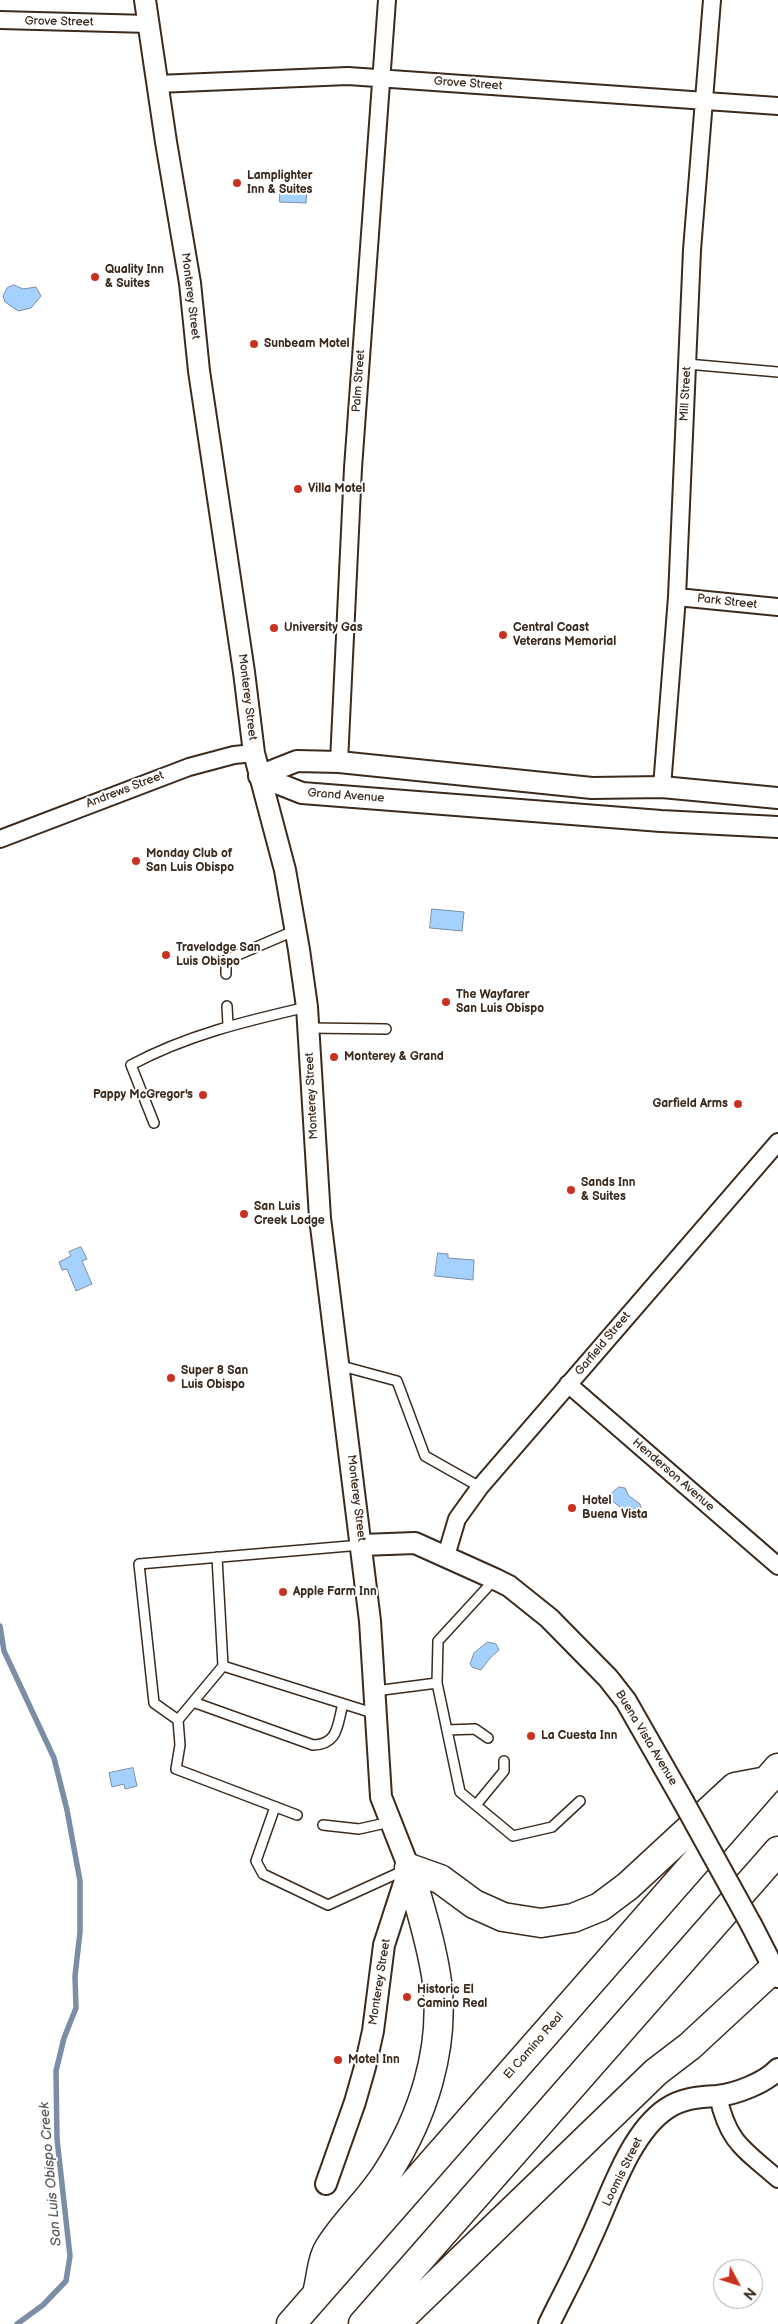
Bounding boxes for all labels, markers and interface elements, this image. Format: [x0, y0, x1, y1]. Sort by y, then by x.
street label: Grove Street [24, 14, 94, 30]
street label: Grove Street [433, 74, 503, 94]
place label: Lamplighter Inn & Suites [247, 169, 313, 197]
marker: Lamplighter Inn & Suites [231, 177, 243, 189]
street label: Monterey Street [178, 252, 202, 340]
place label: Quality Inn & Suites [105, 263, 164, 291]
marker: Quality Inn & Suites [89, 271, 101, 283]
place label: Sunbeam Motel [264, 337, 350, 351]
marker: Sunbeam Motel [248, 338, 260, 350]
street label: Palm Street [350, 349, 368, 413]
street label: Mill Street [677, 366, 695, 422]
place label: Villa Motel [308, 482, 365, 496]
marker: Villa Motel [292, 483, 304, 495]
street label: Park Street [696, 592, 758, 612]
place label: University Gas [284, 621, 363, 635]
place label: Central Coast Veterans Memorial [513, 621, 616, 649]
marker: University Gas [268, 622, 280, 634]
marker: Central Coast Veterans Memorial [497, 629, 509, 641]
street label: Monterey Street [235, 653, 259, 741]
street label: Andrews Street [84, 769, 166, 811]
street label: Grand Avenue [307, 786, 385, 806]
place label: Monday Club of San Luis Obispo [146, 847, 234, 875]
marker: Monday Club of San Luis Obispo [130, 855, 142, 867]
place label: Travelodge San Luis Obispo [176, 941, 260, 969]
marker: Travelodge San Luis Obispo [160, 949, 172, 961]
place label: The Wayfarer San Luis Obispo [456, 988, 544, 1016]
marker: The Wayfarer San Luis Obispo [440, 996, 452, 1008]
place label: Monterey & Grand [344, 1050, 444, 1064]
marker: Monterey & Grand [328, 1051, 340, 1063]
street label: Monterey Street [303, 1052, 321, 1140]
place label: Pappy McGregor's [93, 1088, 193, 1102]
marker: Pappy McGregor's [197, 1089, 209, 1101]
place label: Garfield Arms [652, 1097, 728, 1111]
marker: Garfield Arms [732, 1098, 744, 1110]
place label: Sands Inn & Suites [581, 1176, 636, 1204]
marker: Sands Inn & Suites [565, 1184, 577, 1196]
place label: San Luis Creek Lodge [254, 1200, 325, 1228]
marker: San Luis Creek Lodge [238, 1208, 250, 1220]
street label: Garfield Street [572, 1309, 634, 1379]
place label: Super 8 San Luis Obispo [181, 1364, 248, 1392]
marker: Super 8 San Luis Obispo [165, 1372, 177, 1384]
street label: Henderson Avenue [629, 1435, 717, 1515]
street label: Monterey Street [344, 1454, 368, 1542]
place label: Hotel Buena Vista [582, 1494, 648, 1522]
marker: Hotel Buena Vista [566, 1502, 578, 1514]
place label: Apple Farm Inn [293, 1585, 377, 1599]
marker: Apple Farm Inn [277, 1586, 289, 1598]
street label: Buena Vista Avenue [612, 1688, 680, 1788]
place label: La Cuesta Inn [541, 1729, 617, 1743]
marker: La Cuesta Inn [525, 1730, 537, 1742]
street label: Monterey Street [366, 1938, 394, 2026]
place label: Historic El Camino Real [417, 1983, 487, 2011]
marker: Historic El Camino Real [401, 1991, 413, 2003]
street label: El Camino Real [501, 2010, 567, 2082]
place label: Motel Inn [348, 2053, 400, 2067]
marker: Motel Inn [332, 2054, 344, 2066]
water label: San Luis Obispo Creek [36, 2101, 66, 2247]
street label: Loomis Street [600, 2135, 646, 2209]
north arrow [713, 2259, 763, 2309]
text: N [739, 2284, 759, 2303]

